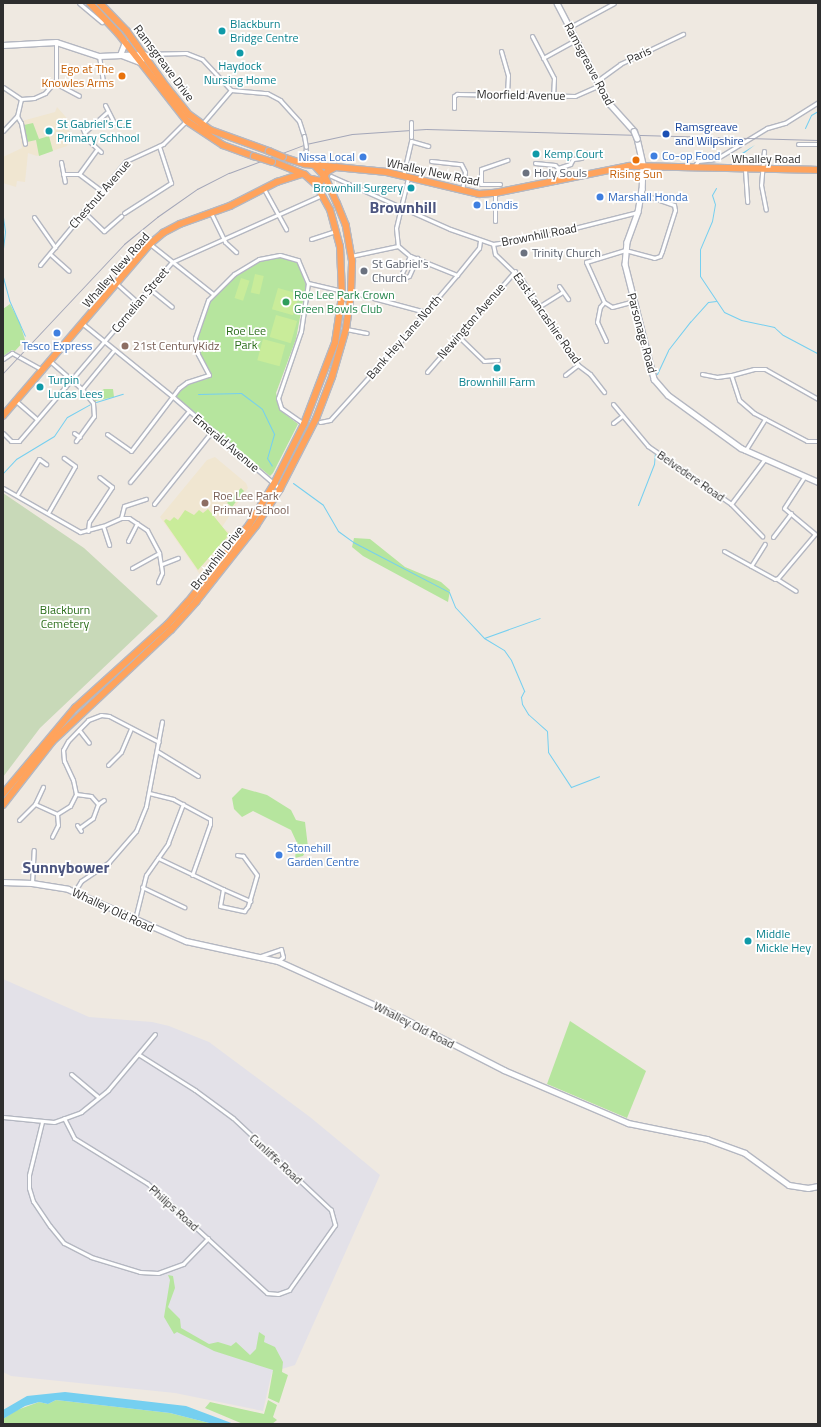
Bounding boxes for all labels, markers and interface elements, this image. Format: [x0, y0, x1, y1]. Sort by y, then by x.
place label: Blackburn Bridge Centre [230, 17, 299, 45]
street label: Ramsgreave Road [561, 20, 617, 108]
street label: Ramsgreave Drive [131, 22, 197, 104]
marker: Blackburn Bridge Centre [217, 26, 227, 36]
street label: Paris [624, 43, 654, 67]
marker: Haydock Nursing Home [235, 48, 245, 58]
place label: Haydock Nursing Home [204, 59, 276, 87]
place label: Ego at The Knowles Arms [41, 62, 114, 90]
marker: Ego at The Knowles Arms [117, 71, 127, 81]
street label: Moorfield Avenue [476, 87, 566, 103]
place label: St Gabriel's C.E Primary Schhool [57, 117, 140, 145]
place label: Ramsgreave and Wilpshire [675, 120, 744, 148]
marker: St Gabriel's C.E Primary Schhool [44, 126, 54, 136]
marker: Ramsgreave and Wilpshire [660, 128, 672, 140]
place label: Kemp Court [544, 147, 603, 161]
marker: Kemp Court [531, 149, 541, 159]
place label: Co-op Food [662, 149, 720, 163]
place label: Nissa Local [298, 150, 355, 164]
marker: Co-op Food [649, 151, 659, 161]
marker: Nissa Local [358, 152, 368, 162]
street label: Whalley Road [732, 152, 800, 166]
street label: Whalley New Road [385, 155, 481, 189]
marker: Rising Sun [631, 155, 641, 165]
street label: Chestnut Avenue [66, 157, 134, 231]
place label: Holy Souls [534, 166, 587, 180]
place label: Rising Sun [610, 167, 662, 181]
marker: Holy Souls [521, 168, 531, 178]
place label: Brownhill Surgery [313, 181, 403, 195]
marker: Brownhill Surgery [406, 183, 416, 193]
place label: Marshall Honda [608, 190, 688, 204]
marker: Marshall Honda [595, 192, 605, 202]
district label: Brownhill [369, 197, 437, 217]
place label: Londis [485, 198, 518, 212]
marker: Londis [472, 200, 482, 210]
street label: Brownhill Road [500, 221, 578, 249]
street label: Whalley New Road [79, 229, 153, 311]
place label: Trinity Church [532, 246, 601, 260]
marker: Trinity Church [519, 248, 529, 258]
place label: St Gabriel's Church [372, 257, 429, 285]
street label: Cornelian Street [109, 264, 171, 336]
marker: St Gabriel's Church [359, 266, 369, 276]
street label: East Lancashire Road [510, 270, 584, 366]
street label: Newington Avenue [434, 280, 508, 362]
place label: Roe Lee Park Crown Green Bowls Club [294, 288, 395, 316]
street label: Parsonage Road [624, 291, 660, 375]
street label: Bank Hey Lane North [364, 292, 444, 382]
marker: Roe Lee Park Crown Green Bowls Club [281, 297, 291, 307]
park label: Roe Lee Park [226, 324, 266, 352]
marker: Tesco Express [52, 328, 62, 338]
place label: Tesco Express [22, 339, 92, 353]
place label: 21st CenturyKidz [133, 339, 220, 353]
marker: 21st CenturyKidz [120, 341, 130, 351]
marker: Brownhill Farm [492, 363, 502, 373]
place label: Turpin Lucas Lees [48, 373, 103, 401]
place label: Brownhill Farm [459, 375, 535, 389]
marker: Turpin Lucas Lees [35, 382, 45, 392]
street label: Emerald Avenue [190, 411, 262, 475]
street label: Belvedere Road [654, 447, 728, 505]
place label: Roe Lee Park Primary School [213, 489, 289, 517]
marker: Roe Lee Park Primary School [200, 498, 210, 508]
street label: Brownhill Drive [188, 523, 246, 593]
park label: Blackburn Cemetery [40, 603, 90, 631]
place label: Stonehill Garden Centre [287, 841, 359, 869]
marker: Stonehill Garden Centre [274, 850, 284, 860]
district label: Sunnybower [23, 857, 109, 877]
street label: Whalley Old Road [70, 885, 156, 935]
place label: Middle Mickle Hey [756, 927, 811, 955]
marker: Middle Mickle Hey [743, 936, 753, 946]
street label: Whalley Old Road [371, 998, 457, 1052]
street label: Cunliffe Road [247, 1131, 305, 1187]
street label: Philips Road [146, 1182, 202, 1234]

